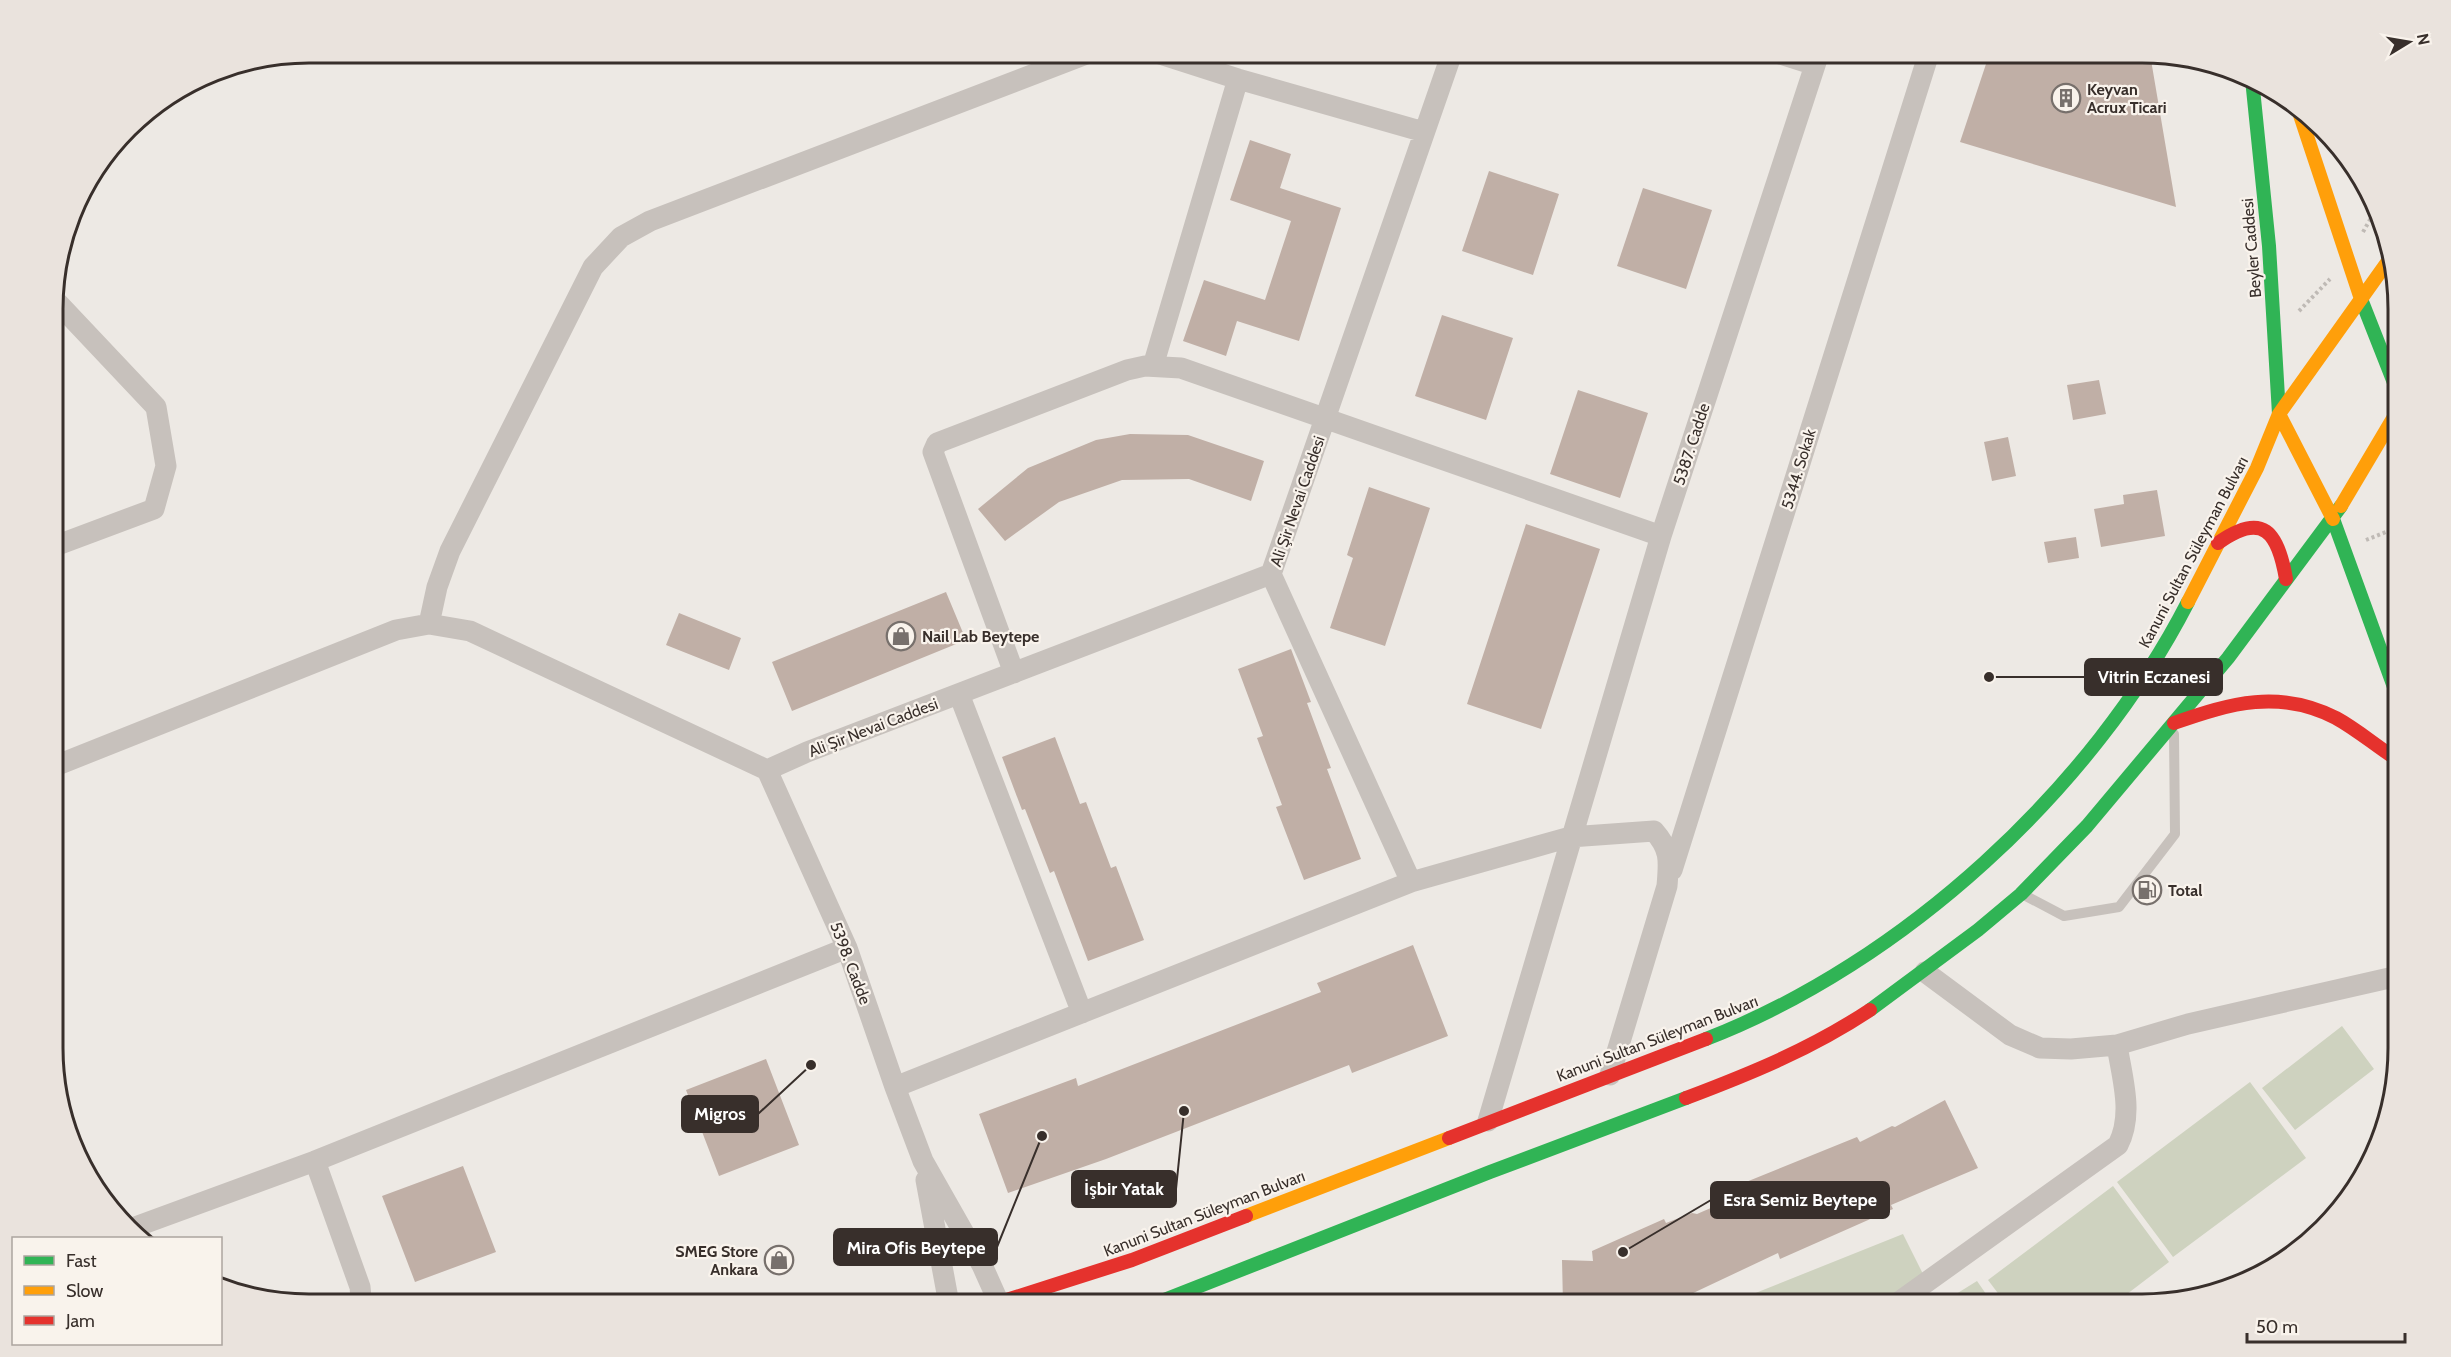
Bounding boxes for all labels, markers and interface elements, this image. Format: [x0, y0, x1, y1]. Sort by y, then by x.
north arrow [2379, 12, 2439, 72]
text: N [2413, 32, 2434, 47]
place label: Keyvan Acrux Ticari [2087, 80, 2167, 117]
building icon: Keyvan Acrux Ticari [2050, 82, 2082, 114]
street label: Beyler Caddesi [2238, 197, 2265, 298]
street label: 5387. Cadde [1669, 401, 1714, 487]
street label: 5344. Sokak [1777, 426, 1820, 511]
street label: Ali Şir Nevai Caddesi [1266, 433, 1329, 569]
street label: Kanuni Sultan Süleyman Bulvarı [2135, 453, 2252, 651]
shop icon: Nail Lab Beytepe [885, 620, 917, 652]
place label: Nail Lab Beytepe [922, 627, 1039, 646]
callout: Vitrin Eczanesi [2085, 659, 2222, 695]
text: Vitrin Eczanesi [2098, 666, 2210, 688]
street label: Ali Şir Nevai Caddesi [806, 694, 941, 761]
fuel station icon: Total [2131, 874, 2163, 906]
place label: Total [2168, 881, 2202, 900]
street label: 5398. Cadde [826, 919, 875, 1007]
street label: Kanuni Sultan Süleyman Bulvarı [1554, 991, 1761, 1086]
callout: Migros [682, 1096, 758, 1132]
text: Migros [694, 1103, 746, 1125]
street label: Kanuni Sultan Süleyman Bulvarı [1101, 1166, 1308, 1261]
callout: İşbir Yatak [1072, 1171, 1176, 1207]
text: İşbir Yatak [1084, 1178, 1164, 1200]
callout: Esra Semiz Beytepe [1711, 1182, 1889, 1218]
text: Esra Semiz Beytepe [1723, 1189, 1877, 1211]
callout: Mira Ofis Beytepe [834, 1229, 997, 1265]
legend [12, 1237, 222, 1345]
text: Mira Ofis Beytepe [847, 1237, 986, 1259]
place label: SMEG Store Ankara [675, 1242, 758, 1279]
shop icon: SMEG Store Ankara [763, 1244, 795, 1276]
text: Fast [66, 1250, 97, 1272]
text: Slow [66, 1280, 103, 1302]
scale bar [2247, 1306, 2404, 1344]
text: Jam [65, 1310, 95, 1332]
text: 50 m [2256, 1316, 2298, 1338]

